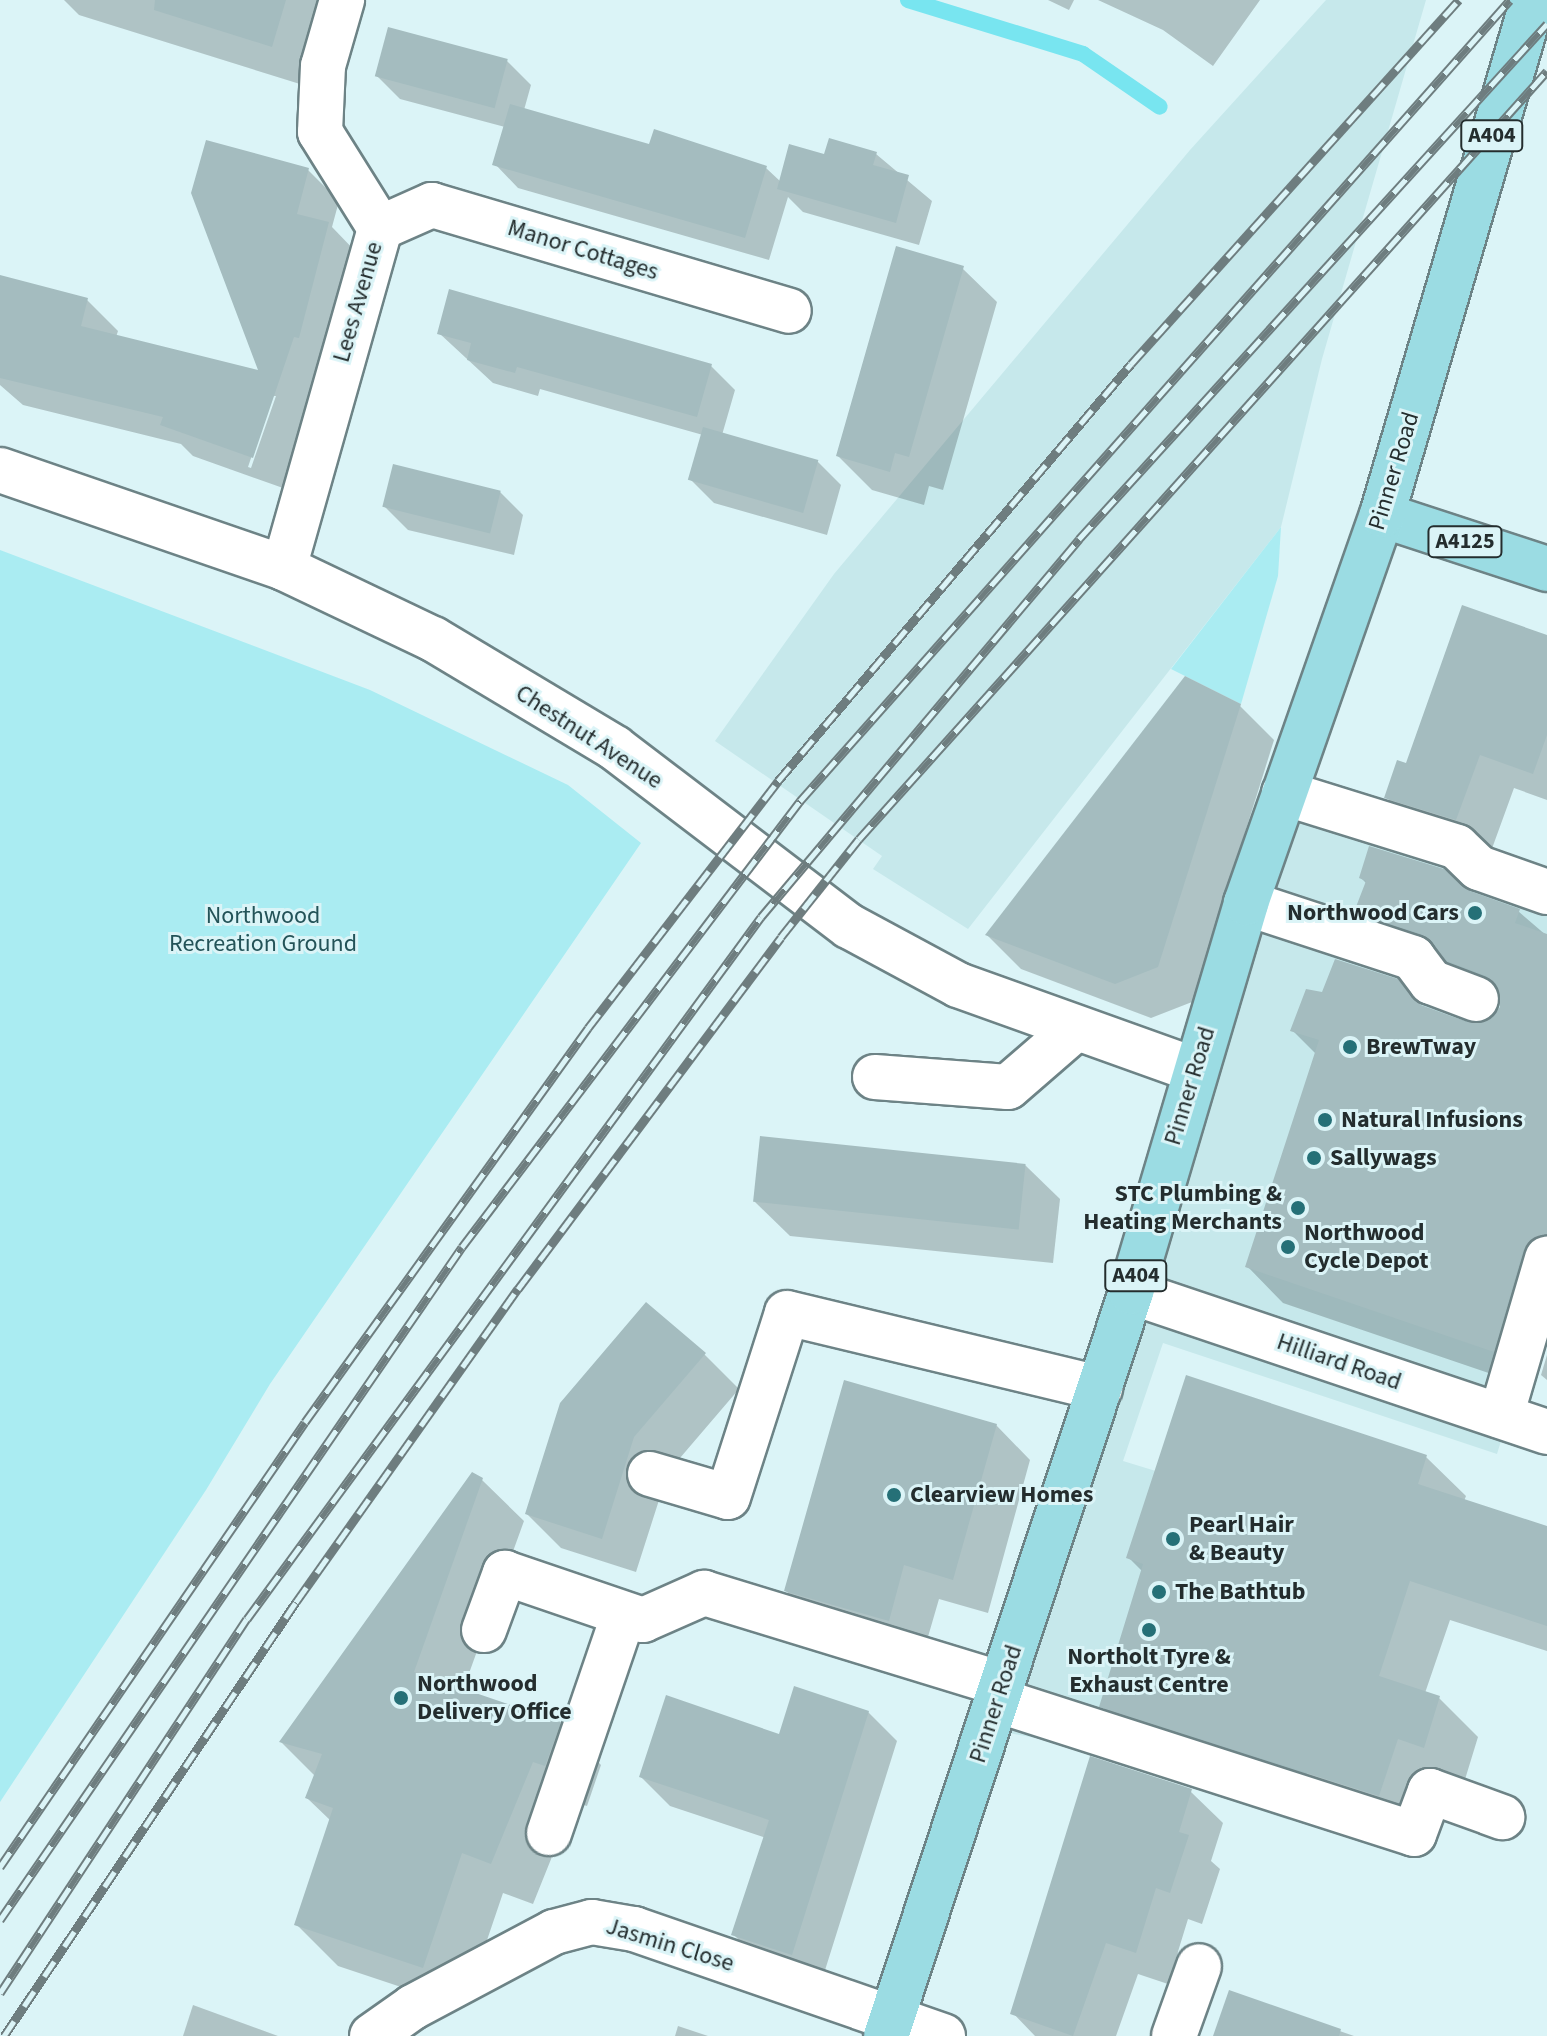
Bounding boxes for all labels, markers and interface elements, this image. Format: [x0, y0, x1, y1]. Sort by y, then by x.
road number: A404 [1460, 118, 1524, 154]
street label: Manor Cottages [504, 213, 662, 287]
street label: Lees Avenue [327, 238, 389, 366]
street label: Pinner Road [1362, 408, 1426, 534]
road number: A4125 [1427, 524, 1503, 560]
street label: Chestnut Avenue [510, 679, 668, 795]
place label: Northwood Cars [1287, 899, 1459, 927]
park label: Northwood Recreation Ground [169, 902, 357, 958]
marker: Northwood Cars [1466, 904, 1484, 922]
street label: Pinner Road [1158, 1023, 1222, 1149]
place label: BrewTway [1366, 1033, 1476, 1061]
marker: BrewTway [1341, 1038, 1359, 1056]
place label: Natural Infusions [1341, 1106, 1523, 1134]
marker: Natural Infusions [1316, 1111, 1334, 1129]
place label: Sallywags [1330, 1144, 1437, 1172]
marker: Sallywags [1305, 1149, 1323, 1167]
place label: STC Plumbing & Heating Merchants [1083, 1180, 1282, 1236]
marker: STC Plumbing & Heating Merchants [1289, 1199, 1307, 1217]
place label: Northwood Cycle Depot [1304, 1219, 1428, 1275]
marker: Northwood Cycle Depot [1279, 1238, 1297, 1256]
road number: A404 [1104, 1258, 1168, 1294]
street label: Hilliard Road [1273, 1327, 1405, 1397]
place label: Clearview Homes [910, 1481, 1093, 1509]
marker: Clearview Homes [885, 1486, 903, 1504]
place label: Pearl Hair & Beauty [1189, 1511, 1294, 1567]
marker: Pearl Hair & Beauty [1164, 1530, 1182, 1548]
place label: The Bathtub [1175, 1578, 1305, 1606]
marker: The Bathtub [1150, 1583, 1168, 1601]
marker: Northolt Tyre & Exhaust Centre [1140, 1621, 1158, 1639]
street label: Pinner Road [963, 1641, 1029, 1767]
place label: Northolt Tyre & Exhaust Centre [1067, 1643, 1231, 1699]
place label: Northwood Delivery Office [417, 1670, 572, 1726]
marker: Northwood Delivery Office [392, 1689, 410, 1707]
street label: Jasmin Close [603, 1912, 737, 1978]

